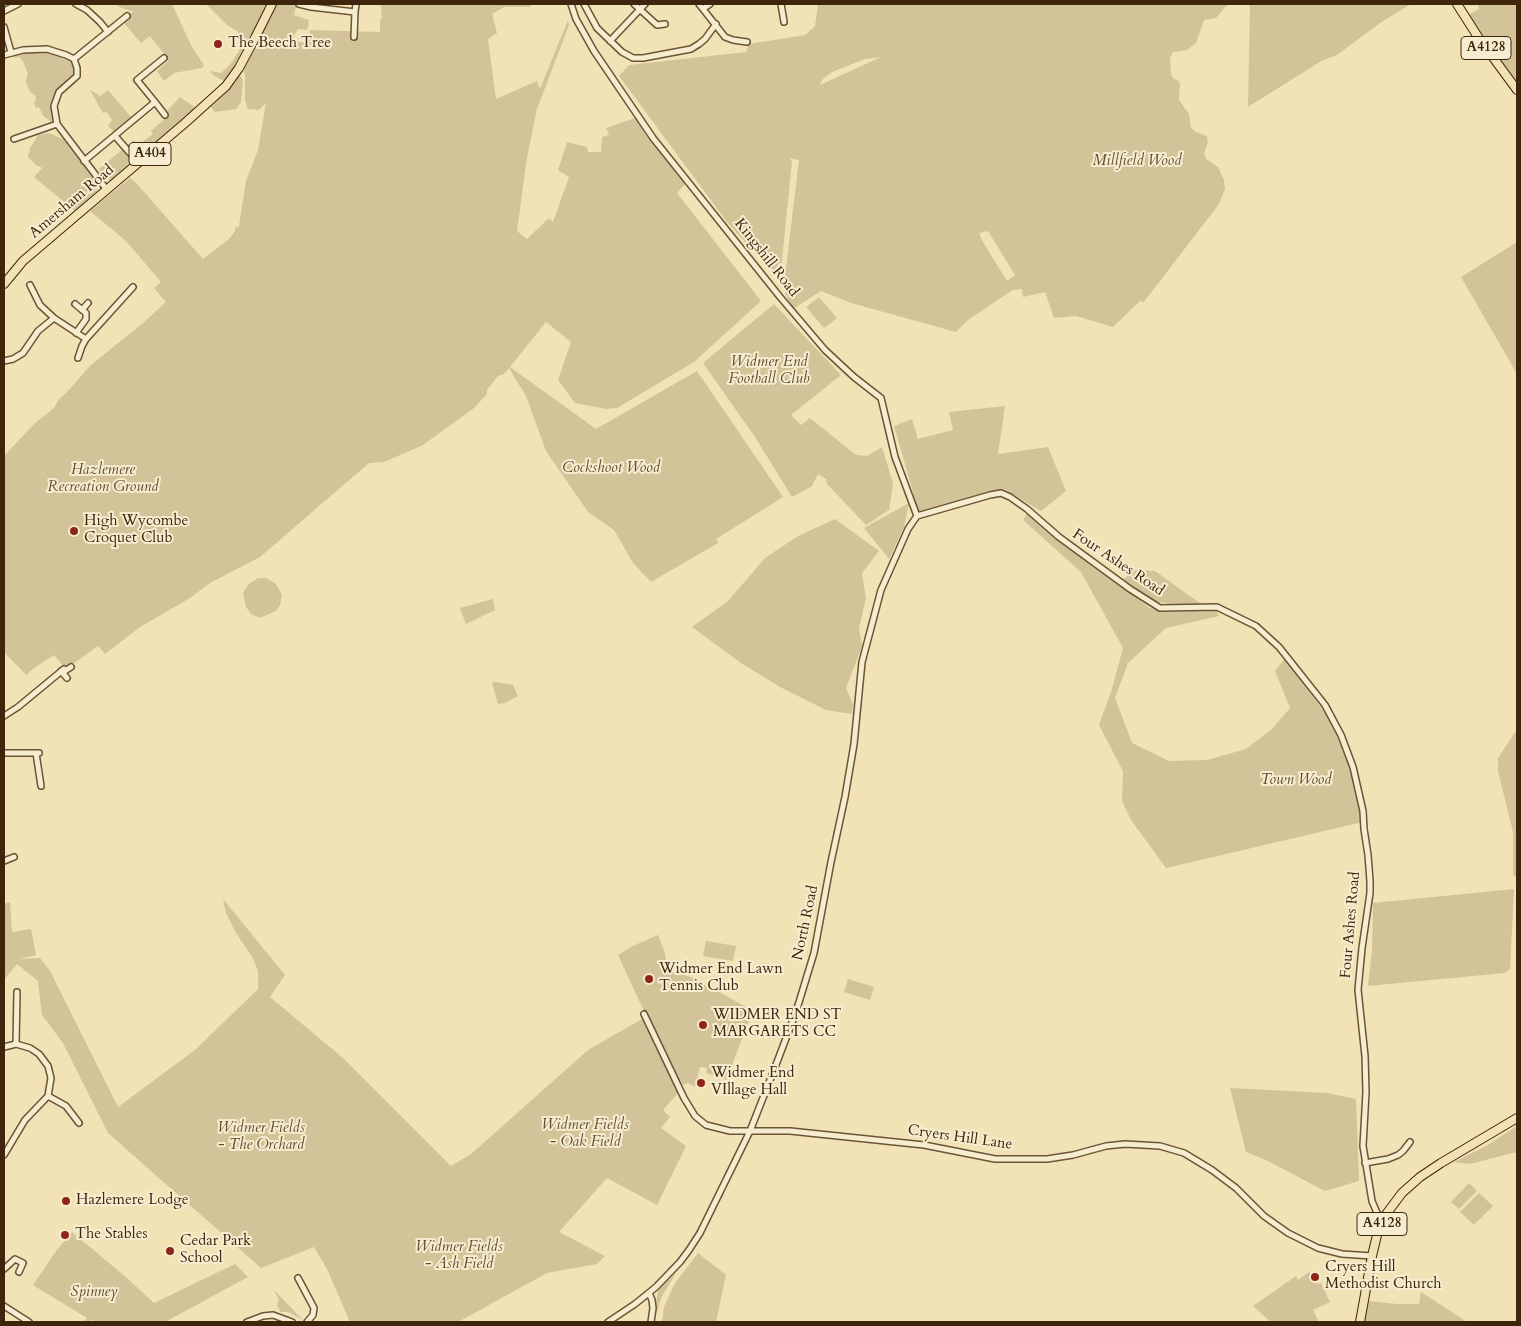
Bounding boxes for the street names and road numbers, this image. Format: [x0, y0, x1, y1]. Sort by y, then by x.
road number: A4128 [1461, 36, 1511, 59]
road number: A404 [129, 142, 171, 166]
street label: Amersham Road [26, 161, 118, 243]
street label: Kingshill Road [730, 215, 802, 301]
street label: Four Ashes Road [1069, 526, 1167, 600]
street label: Four Ashes Road [1337, 871, 1365, 979]
street label: North Road [789, 884, 823, 962]
street label: Cryers Hill Lane [907, 1122, 1013, 1154]
road number: A4128 [1357, 1212, 1407, 1236]

